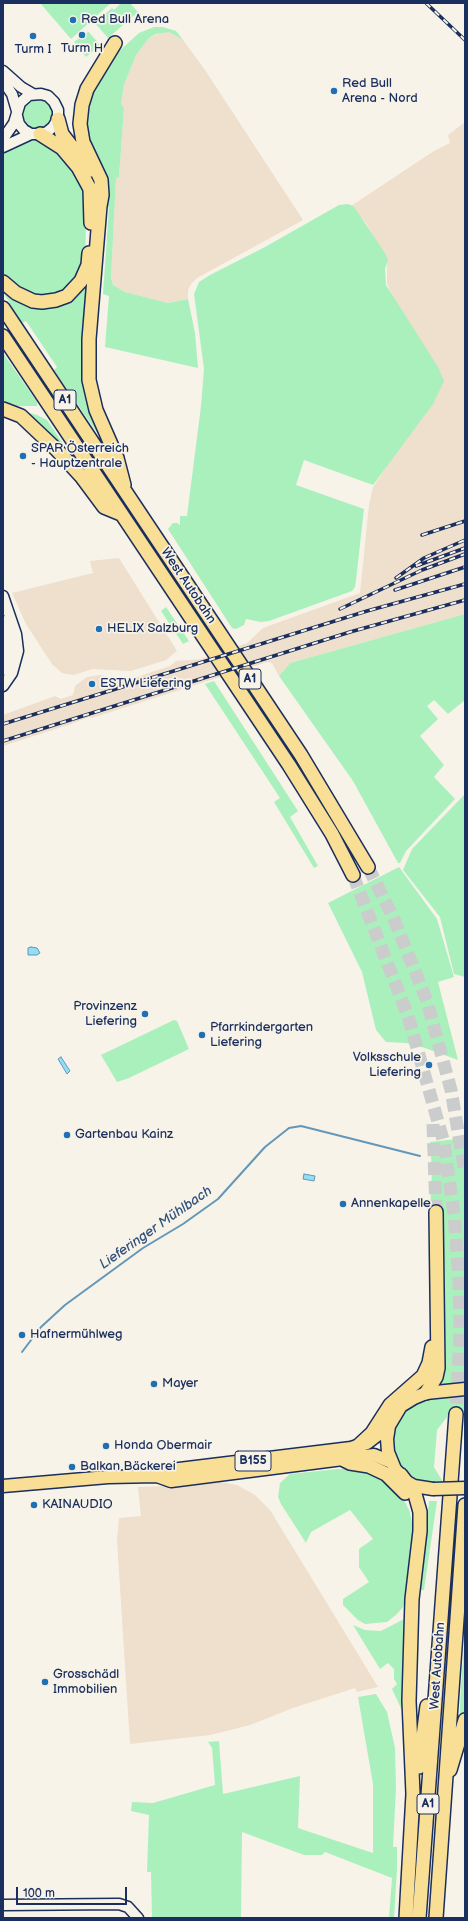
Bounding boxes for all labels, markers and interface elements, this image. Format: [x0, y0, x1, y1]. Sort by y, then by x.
place label: Red Bull Arena [81, 12, 169, 28]
marker: Red Bull Arena [68, 15, 78, 25]
marker: Turm H [77, 30, 87, 40]
marker: Turm I [28, 31, 38, 41]
place label: Turm H [61, 41, 103, 57]
place label: Turm I [14, 42, 52, 58]
place label: Red Bull Arena - Nord [342, 76, 418, 107]
marker: Red Bull Arena - Nord [329, 86, 339, 96]
road number: A1 [54, 390, 76, 410]
place label: SPAR Österreich - Hauptzentrale [31, 441, 129, 472]
marker: SPAR Österreich - Hauptzentrale [18, 451, 28, 461]
street label: West Autobahn [157, 545, 219, 627]
place label: HELIX Salzburg [107, 621, 198, 637]
marker: HELIX Salzburg [94, 624, 104, 634]
road number: A1 [239, 669, 261, 689]
place label: ESTW Liefering [100, 676, 191, 692]
marker: ESTW Liefering [87, 679, 97, 689]
place label: Provinzenz Liefering [73, 999, 137, 1030]
marker: Provinzenz Liefering [140, 1009, 150, 1019]
place label: Pfarrkindergarten Liefering [210, 1020, 313, 1051]
marker: Pfarrkindergarten Liefering [197, 1030, 207, 1040]
place label: Volksschule Liefering [353, 1050, 421, 1081]
marker: Volksschule Liefering [424, 1060, 434, 1070]
place label: Gartenbau Kainz [75, 1127, 173, 1143]
marker: Gartenbau Kainz [62, 1130, 72, 1140]
water label: Lieferinger Mühlbach [97, 1183, 215, 1273]
place label: Annenkapelle [351, 1196, 431, 1212]
marker: Annenkapelle [338, 1199, 348, 1209]
place label: Hafnermühlweg [30, 1327, 123, 1343]
marker: Hafnermühlweg [17, 1330, 27, 1340]
place label: Mayer [162, 1376, 198, 1392]
marker: Mayer [149, 1379, 159, 1389]
place label: Honda Obermair [114, 1438, 212, 1454]
marker: Honda Obermair [101, 1441, 111, 1451]
road number: B155 [235, 1451, 271, 1471]
place label: Balkan Bäckerei [80, 1459, 176, 1475]
marker: Balkan Bäckerei [67, 1462, 77, 1472]
place label: KAINAUDIO [42, 1497, 113, 1513]
marker: KAINAUDIO [29, 1500, 39, 1510]
street label: West Autobahn [427, 1622, 449, 1710]
place label: Grosschädl Immobilien [53, 1667, 119, 1698]
marker: Grosschädl Immobilien [40, 1677, 50, 1687]
road number: A1 [417, 1794, 439, 1814]
scale bar [18, 1879, 129, 1905]
text: 100 m [23, 1886, 55, 1901]

